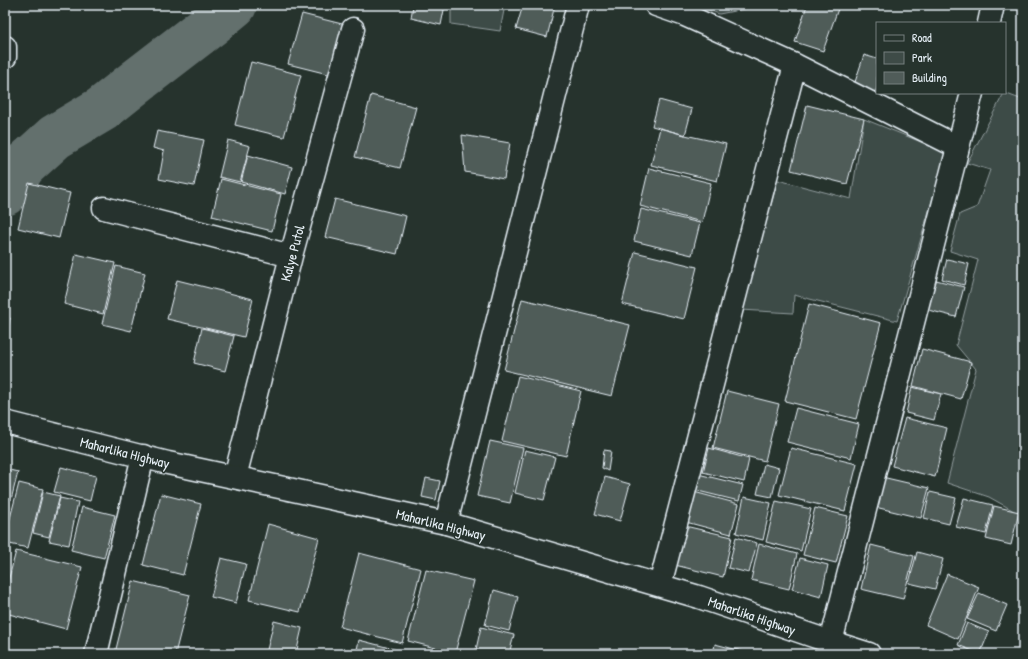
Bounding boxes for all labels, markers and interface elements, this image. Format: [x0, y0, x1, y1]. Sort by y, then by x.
legend [876, 22, 1006, 94]
text: Road [912, 29, 932, 46]
text: Park [912, 49, 932, 66]
text: Building [912, 69, 947, 86]
street label: Kalye Putol [275, 222, 310, 284]
street label: Maharlika Highway [78, 432, 172, 473]
street label: Maharlika Highway [394, 504, 488, 545]
street label: Maharlika Highway [705, 591, 798, 640]

